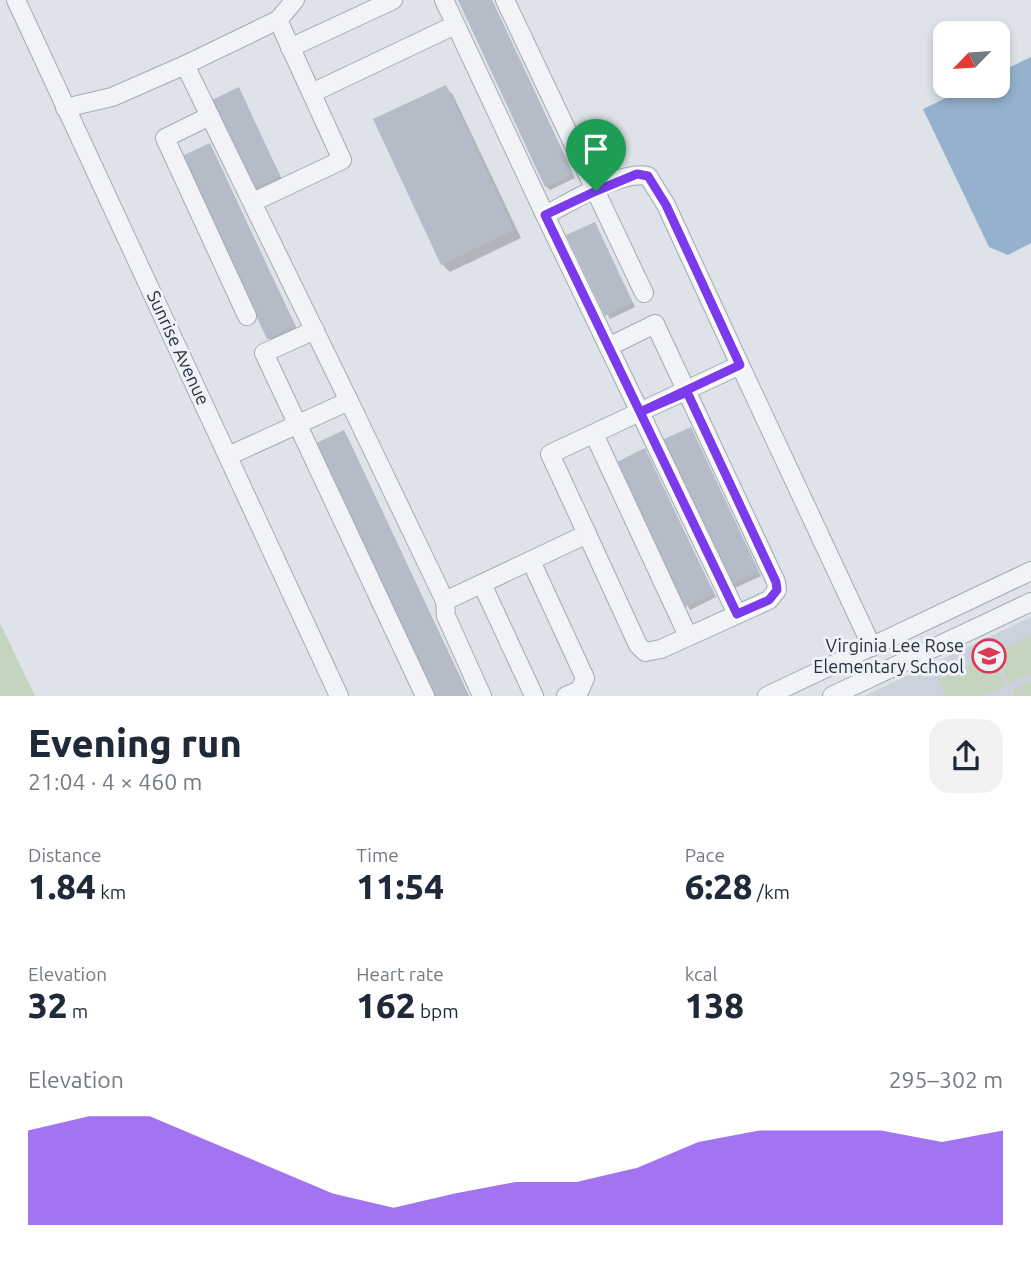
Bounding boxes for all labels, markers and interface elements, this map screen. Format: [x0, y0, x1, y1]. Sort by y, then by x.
north arrow [933, 21, 1010, 98]
map controls [933, 21, 1010, 98]
pin [566, 119, 626, 191]
icon: arrive [577, 130, 615, 168]
street label: Sunrise Avenue [144, 287, 214, 408]
place label: Virginia Lee Rose Elementary School [813, 635, 964, 676]
school or university icon: Virginia Lee Rose Elementary School [970, 637, 1008, 675]
button: share [929, 719, 1003, 793]
text: Evening run [28, 722, 242, 764]
text: 21:04 · 4 × 460 m [28, 769, 202, 794]
text: Distance [28, 844, 102, 866]
text: Time [356, 844, 399, 866]
text: Pace [685, 844, 725, 866]
text: 1.84 [28, 866, 96, 906]
text: 11:54 [356, 866, 444, 906]
text: 6:28 [685, 866, 753, 906]
text: km [96, 881, 126, 903]
text: /km [753, 881, 790, 903]
text: Elevation [28, 963, 107, 985]
text: Heart rate [356, 963, 444, 985]
text: kcal [685, 963, 717, 985]
text: 32 [28, 985, 67, 1025]
text: 162 [356, 985, 416, 1025]
text: 138 [685, 985, 744, 1025]
text: m [67, 1000, 88, 1022]
text: bpm [416, 1000, 459, 1022]
text: Elevation [28, 1067, 124, 1092]
text: 295–302 m [889, 1067, 1003, 1092]

